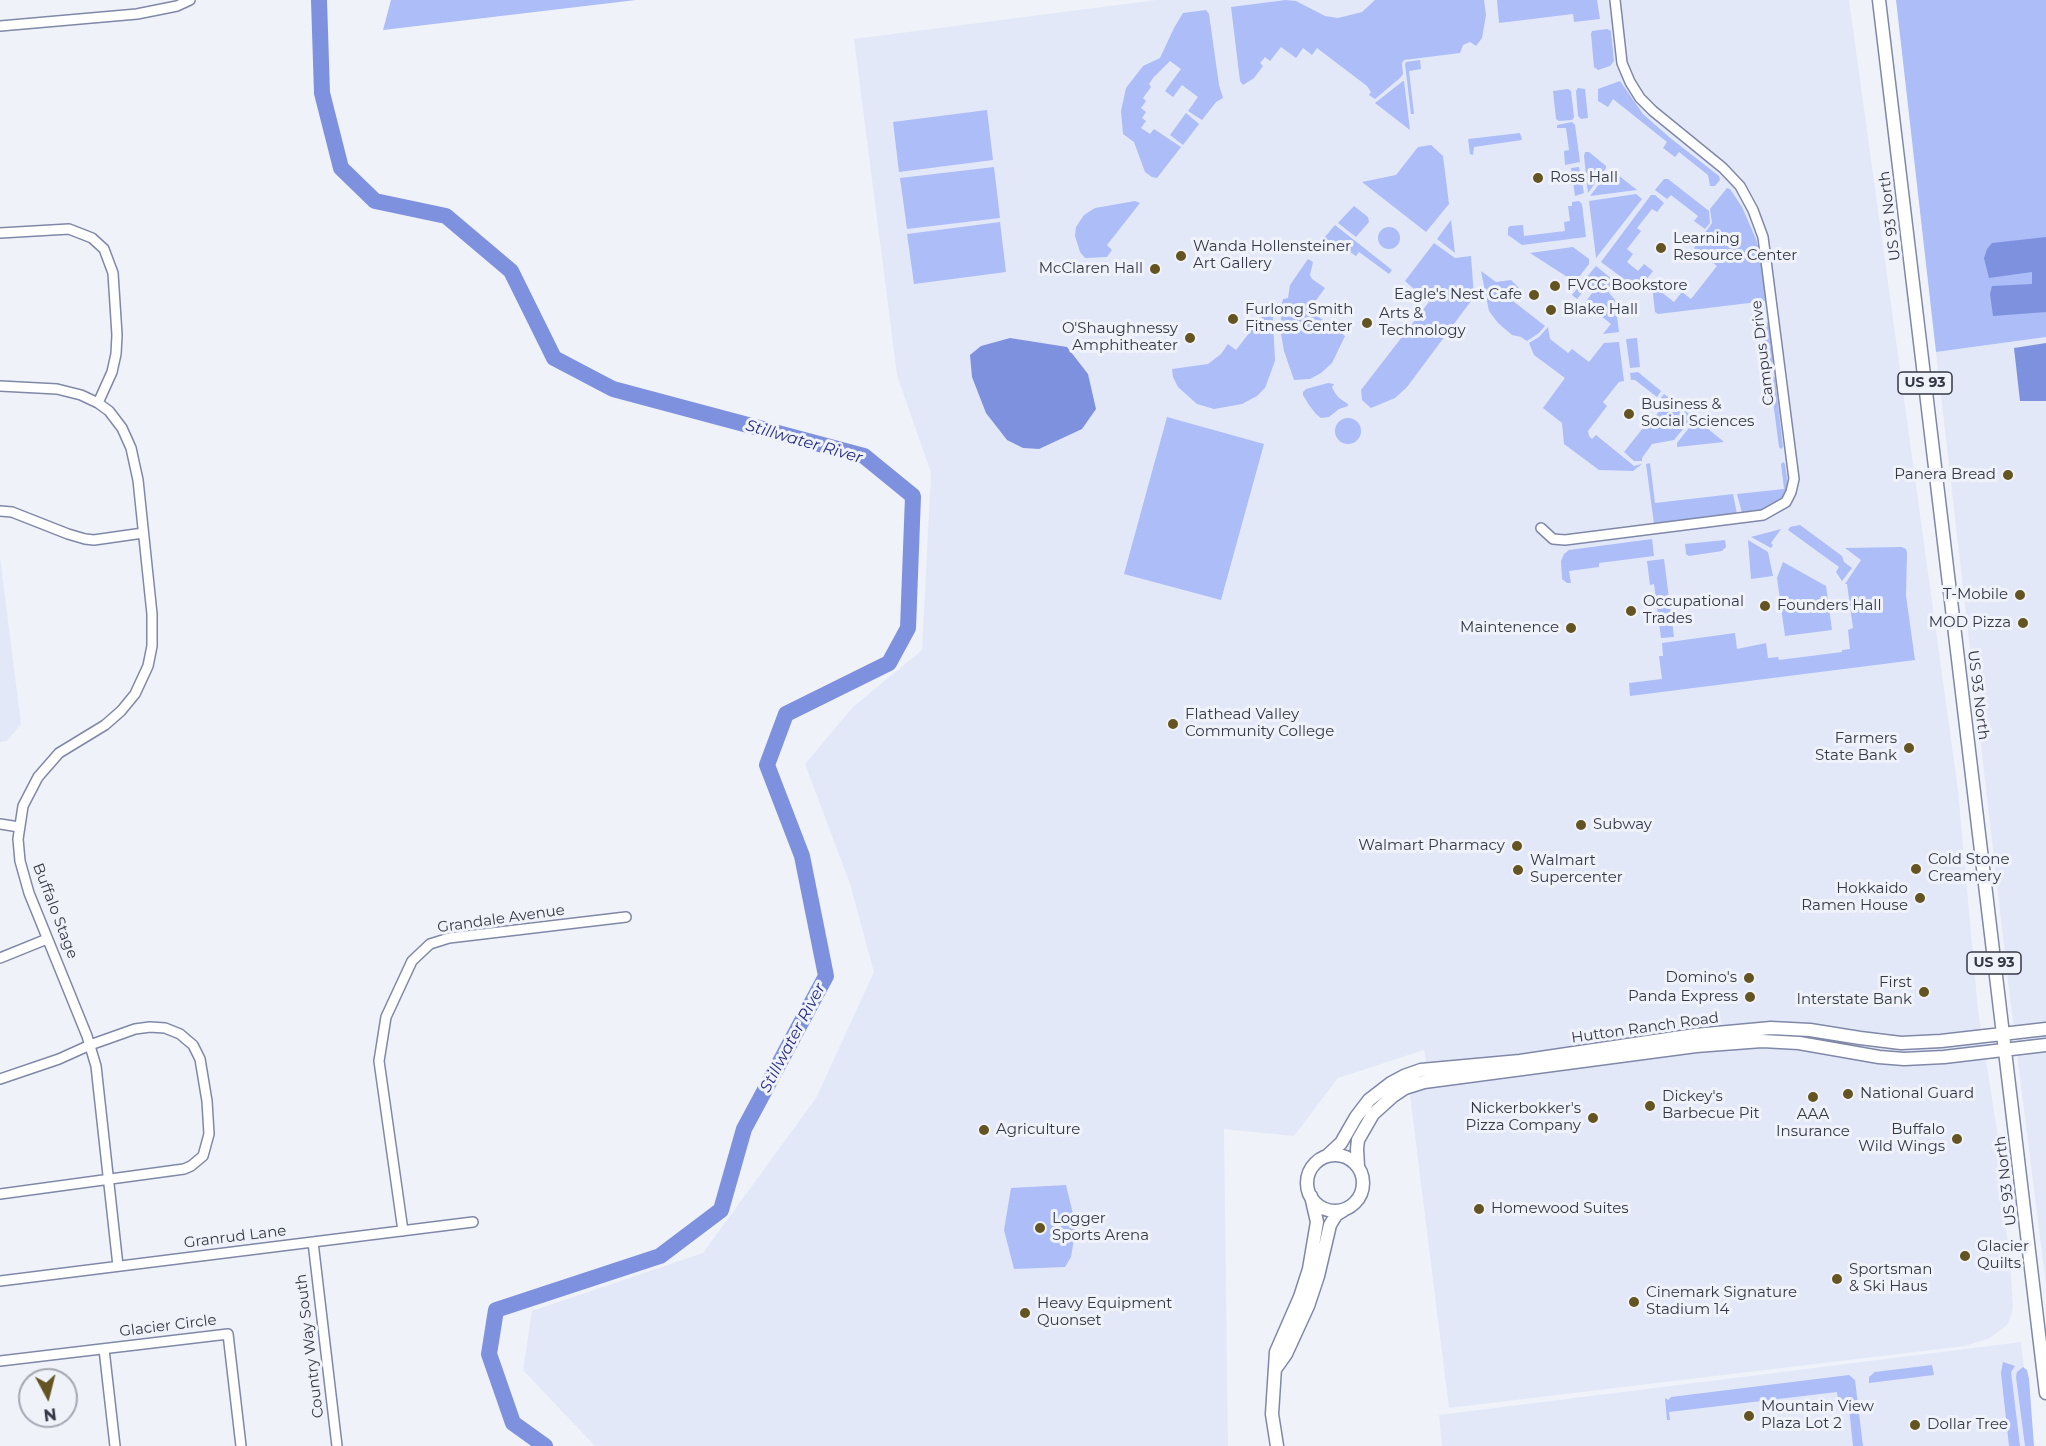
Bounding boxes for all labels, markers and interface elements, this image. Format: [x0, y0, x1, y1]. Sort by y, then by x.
place label: Ross Hall [1550, 169, 1618, 187]
street label: US 93 North [1876, 170, 1904, 262]
marker: Ross Hall [1531, 171, 1545, 185]
place label: Learning Resource Center [1673, 230, 1797, 265]
place label: Wanda Hollensteiner Art Gallery [1193, 238, 1351, 273]
marker: Learning Resource Center [1654, 241, 1668, 255]
marker: Wanda Hollensteiner Art Gallery [1174, 249, 1188, 263]
place label: McClaren Hall [1039, 260, 1143, 278]
marker: McClaren Hall [1148, 262, 1162, 276]
place label: FVCC Bookstore [1567, 277, 1688, 295]
marker: FVCC Bookstore [1548, 279, 1562, 293]
place label: Eagle's Nest Cafe [1394, 286, 1522, 304]
marker: Eagle's Nest Cafe [1527, 288, 1541, 302]
street label: Campus Drive [1748, 299, 1778, 407]
place label: Furlong Smith Fitness Center [1245, 301, 1353, 336]
place label: Blake Hall [1563, 301, 1638, 319]
marker: Blake Hall [1544, 303, 1558, 317]
place label: Arts & Technology [1379, 305, 1466, 340]
marker: Furlong Smith Fitness Center [1226, 312, 1240, 326]
marker: Arts & Technology [1360, 316, 1374, 330]
place label: O'Shaughnessy Amphitheater [1062, 320, 1178, 355]
marker: O'Shaughnessy Amphitheater [1183, 331, 1197, 345]
road number: US 93 [1898, 372, 1952, 394]
place label: Business & Social Sciences [1641, 396, 1754, 431]
marker: Business & Social Sciences [1622, 407, 1636, 421]
water label: Stillwater River [743, 416, 865, 468]
place label: Panera Bread [1894, 466, 1996, 484]
marker: Panera Bread [2001, 468, 2015, 482]
place label: T-Mobile [1943, 586, 2008, 604]
marker: T-Mobile [2013, 588, 2027, 602]
place label: Occupational Trades [1643, 593, 1744, 628]
place label: Founders Hall [1777, 597, 1881, 615]
marker: Founders Hall [1758, 599, 1772, 613]
marker: Occupational Trades [1624, 604, 1638, 618]
place label: MOD Pizza [1929, 614, 2011, 632]
marker: MOD Pizza [2016, 616, 2030, 630]
place label: Maintenence [1460, 619, 1559, 637]
marker: Maintenence [1564, 621, 1578, 635]
street label: US 93 North [1964, 649, 1992, 741]
place label: Flathead Valley Community College [1185, 706, 1334, 741]
marker: Flathead Valley Community College [1166, 717, 1180, 731]
place label: Farmers State Bank [1815, 730, 1897, 765]
marker: Farmers State Bank [1902, 741, 1916, 755]
place label: Subway [1593, 816, 1652, 834]
marker: Subway [1574, 818, 1588, 832]
place label: Walmart Pharmacy [1358, 837, 1505, 855]
marker: Walmart Pharmacy [1510, 839, 1524, 853]
place label: Cold Stone Creamery [1928, 851, 2009, 886]
place label: Walmart Supercenter [1530, 852, 1623, 887]
street label: Buffalo Stage [29, 861, 81, 961]
marker: Cold Stone Creamery [1909, 862, 1923, 876]
marker: Walmart Supercenter [1511, 863, 1525, 877]
place label: Hokkaido Ramen House [1801, 880, 1908, 915]
marker: Hokkaido Ramen House [1913, 891, 1927, 905]
street label: Grandale Avenue [436, 901, 566, 937]
road number: US 93 [1967, 952, 2021, 974]
place label: Domino's [1666, 969, 1737, 987]
marker: Domino's [1742, 971, 1756, 985]
place label: First Interstate Bank [1796, 974, 1912, 1009]
water label: Stillwater River [756, 980, 830, 1096]
marker: First Interstate Bank [1917, 985, 1931, 999]
place label: Panda Express [1628, 988, 1738, 1006]
marker: Panda Express [1743, 990, 1757, 1004]
street label: Hutton Ranch Road [1570, 1009, 1720, 1047]
place label: National Guard [1860, 1085, 1974, 1103]
marker: National Guard [1841, 1087, 1855, 1101]
place label: Dickey's Barbecue Pit [1662, 1088, 1760, 1123]
marker: AAA Insurance [1806, 1090, 1820, 1104]
marker: Dickey's Barbecue Pit [1643, 1099, 1657, 1113]
place label: Nickerbokker's Pizza Company [1466, 1100, 1581, 1135]
place label: AAA Insurance [1776, 1106, 1850, 1141]
marker: Nickerbokker's Pizza Company [1586, 1111, 1600, 1125]
place label: Agriculture [996, 1121, 1080, 1139]
place label: Buffalo Wild Wings [1858, 1121, 1945, 1156]
marker: Agriculture [977, 1123, 991, 1137]
marker: Buffalo Wild Wings [1950, 1132, 1964, 1146]
street label: US 93 North [1992, 1135, 2020, 1227]
place label: Homewood Suites [1491, 1200, 1629, 1218]
marker: Homewood Suites [1472, 1202, 1486, 1216]
place label: Logger Sports Arena [1052, 1210, 1149, 1245]
marker: Logger Sports Arena [1033, 1221, 1047, 1235]
street label: Granrud Lane [183, 1222, 287, 1252]
place label: Glacier Quilts [1977, 1238, 2029, 1273]
marker: Glacier Quilts [1958, 1249, 1972, 1263]
place label: Sportsman & Ski Haus [1849, 1261, 1932, 1296]
marker: Sportsman & Ski Haus [1830, 1272, 1844, 1286]
street label: Country Way South [292, 1273, 328, 1419]
place label: Cinemark Signature Stadium 14 [1646, 1284, 1797, 1319]
place label: Heavy Equipment Quonset [1037, 1295, 1172, 1330]
marker: Cinemark Signature Stadium 14 [1627, 1295, 1641, 1309]
marker: Heavy Equipment Quonset [1018, 1306, 1032, 1320]
street label: Glacier Circle [118, 1311, 218, 1341]
north arrow [18, 1368, 78, 1428]
place label: Mountain View Plaza Lot 2 [1761, 1398, 1874, 1433]
text: N [42, 1404, 58, 1425]
marker: Mountain View Plaza Lot 2 [1742, 1409, 1756, 1423]
place label: Dollar Tree [1927, 1416, 2008, 1434]
marker: Dollar Tree [1908, 1418, 1922, 1432]

